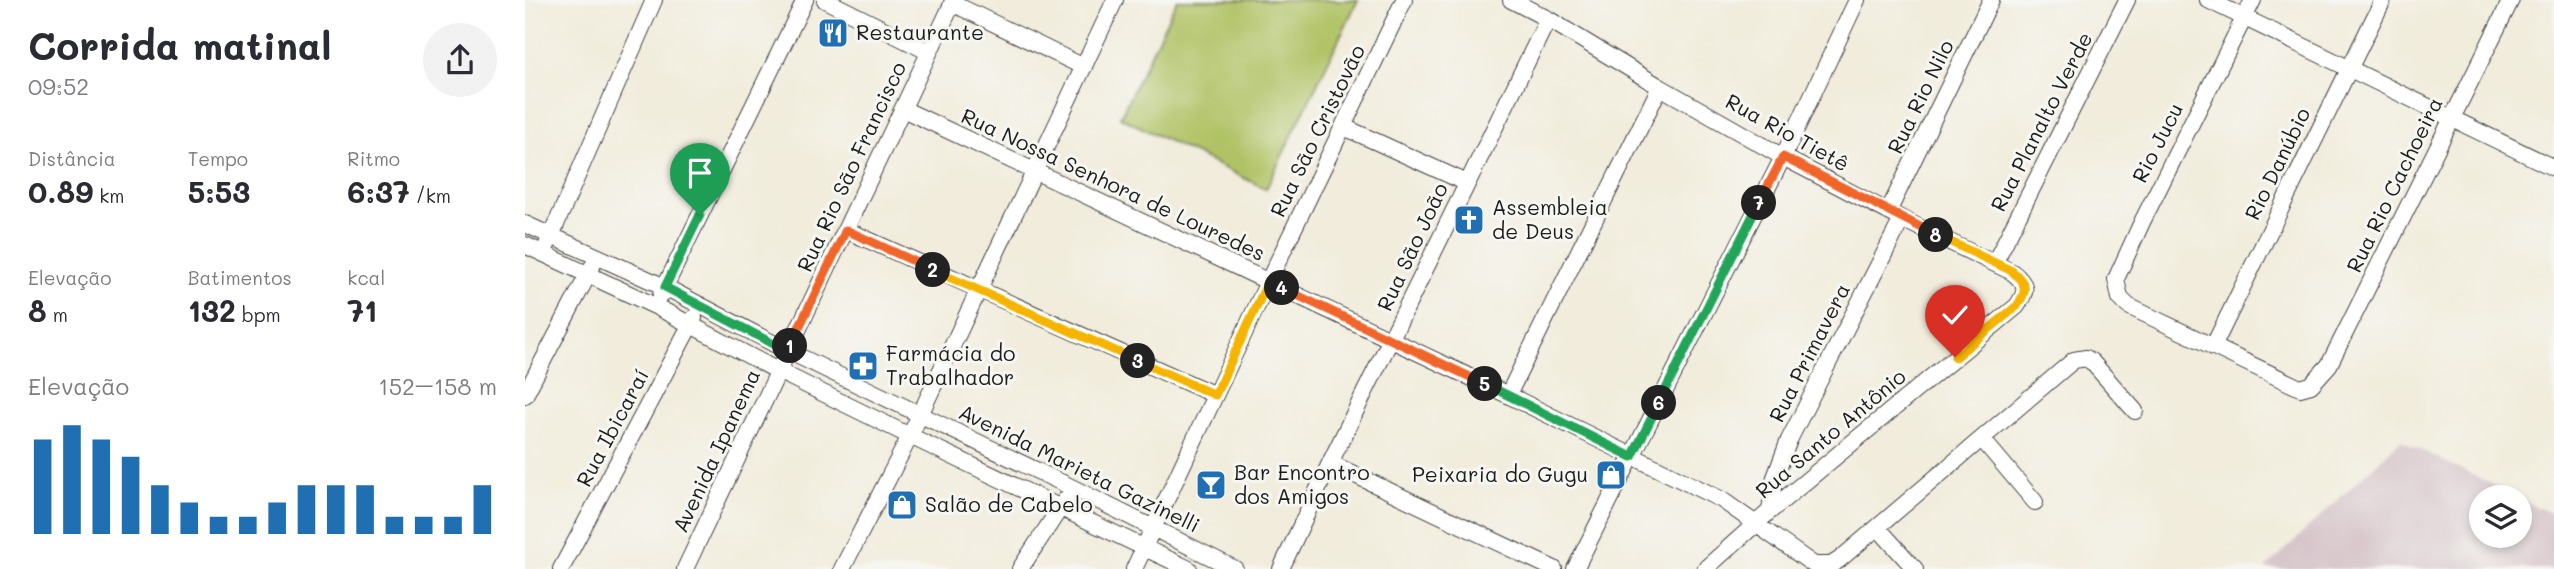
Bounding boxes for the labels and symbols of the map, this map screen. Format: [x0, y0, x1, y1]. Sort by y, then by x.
restaurant icon: Restaurante [816, 16, 850, 50]
place label: Restaurante [856, 18, 984, 45]
street label: Rua Planalto Verde [1984, 27, 2098, 216]
street label: Rua Rio Nilo [1880, 35, 1959, 158]
street label: Rua São Cristovão [1263, 40, 1370, 221]
street label: Rua Rio São Francisco [790, 57, 911, 276]
street label: Rua Rio Tietê [1721, 87, 1854, 177]
street label: Rua Rio Cachoeira [2340, 92, 2448, 276]
street label: Rio Jucu [2125, 98, 2188, 187]
street label: Rua Nossa Senhora de Louredes [957, 101, 1270, 266]
street label: Rio Danúbio [2238, 103, 2316, 224]
pin [670, 143, 730, 215]
street label: Rua São João [1370, 178, 1453, 315]
pin: 7 [1741, 186, 1777, 220]
place label: Assembleia de Deus [1492, 193, 1608, 244]
church icon: Assembleia de Deus [1452, 203, 1486, 237]
pin: 8 [1919, 218, 1953, 252]
pin: 2 [915, 252, 951, 288]
pin: 4 [1265, 270, 1299, 306]
street label: Rua Primavera [1762, 278, 1855, 426]
pin [1925, 285, 1985, 357]
pin: 1 [772, 328, 807, 364]
place label: Farmácia do Trabalhador [886, 339, 1016, 390]
pin: 3 [1121, 344, 1155, 378]
pharmacy icon: Farmácia do Trabalhador [846, 349, 880, 383]
street label: Rua Santo Antônio [1749, 362, 1911, 504]
street label: Rua Ibicaraí [569, 364, 654, 491]
street label: Avenida Ipanema [666, 364, 765, 536]
pin: 5 [1467, 366, 1503, 402]
pin: 6 [1641, 386, 1677, 420]
street label: Avenida Marieta Gazinelli [955, 397, 1205, 538]
place label: Bar Encontro dos Amigos [1234, 458, 1370, 509]
shop icon: Peixaria do Gugu [1594, 458, 1628, 492]
place label: Peixaria do Gugu [1412, 460, 1588, 487]
bar icon: Bar Encontro dos Amigos [1194, 468, 1228, 502]
shop icon: Salão de Cabelo [885, 488, 919, 522]
place label: Salão de Cabelo [925, 490, 1093, 517]

